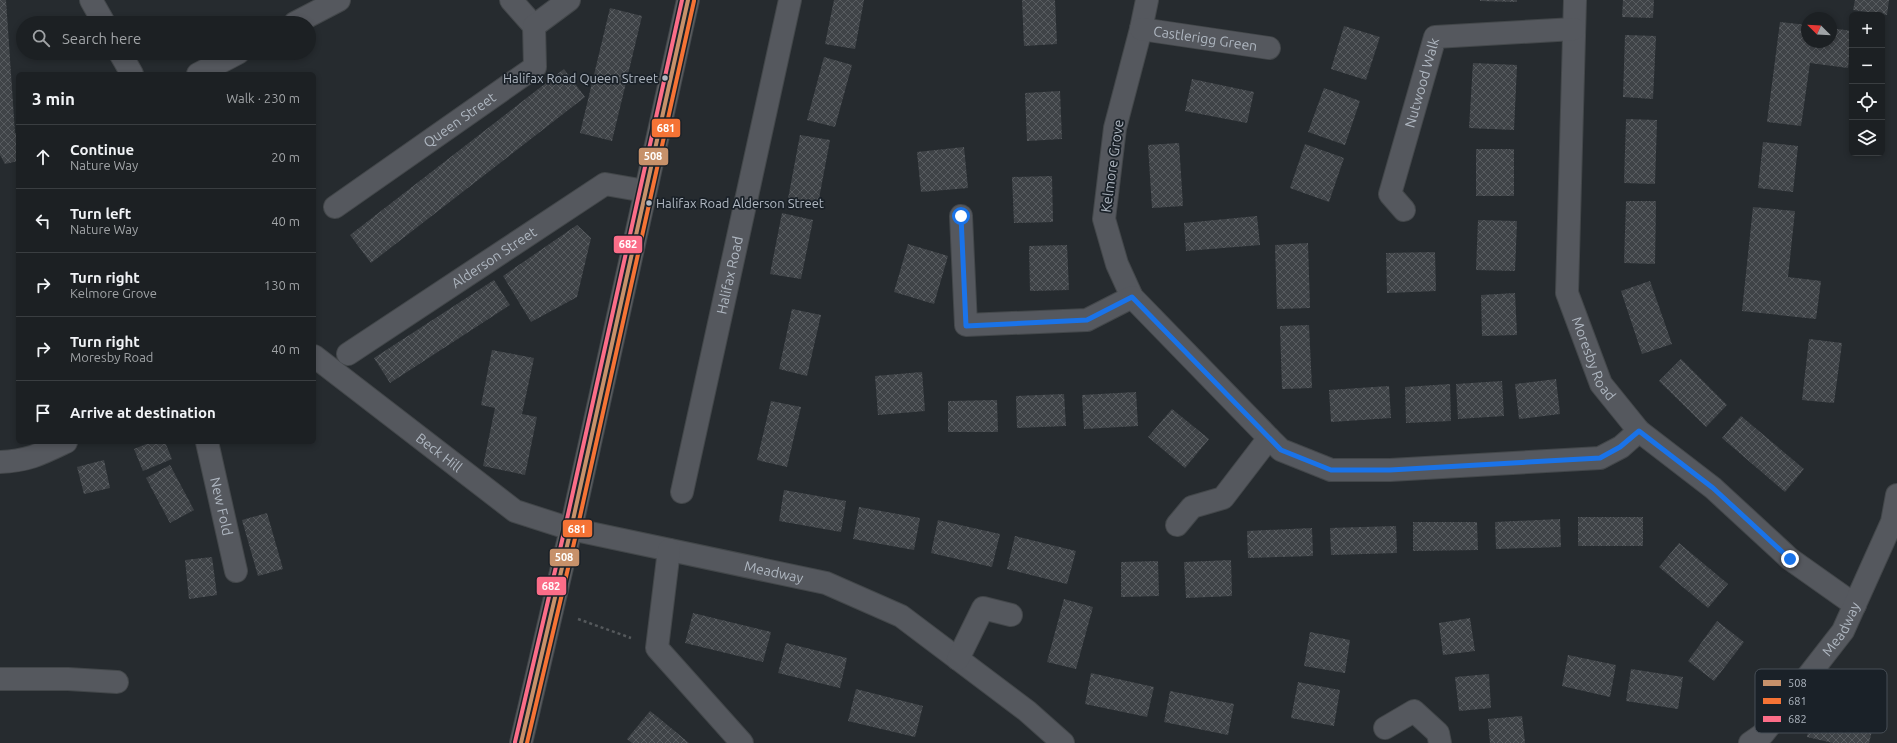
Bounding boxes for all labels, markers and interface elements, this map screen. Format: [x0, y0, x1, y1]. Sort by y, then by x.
north arrow [1801, 12, 1837, 48]
map controls [1849, 12, 1885, 156]
button: + [1849, 12, 1885, 48]
search box [16, 16, 316, 60]
street label: Castlerigg Green [1152, 23, 1258, 54]
icon: search [30, 27, 52, 49]
text: Search here [62, 30, 141, 47]
street label: Nutwood Walk [1401, 36, 1442, 130]
button: − [1849, 48, 1885, 84]
place label: Halifax Road Queen Street [503, 71, 658, 86]
marker: Halifax Road Queen Street [660, 73, 670, 83]
button: locate [1849, 84, 1885, 120]
text: 3 min [32, 89, 75, 108]
street label: Queen Street [420, 89, 499, 151]
text: Walk · 230 m [226, 91, 300, 105]
line badge: 681 [651, 118, 681, 138]
street label: Kelmore Grove [1098, 119, 1126, 213]
button: layers [1849, 120, 1885, 156]
text: 681 [657, 122, 675, 134]
text: Continue [70, 141, 134, 158]
icon: ahead [32, 146, 54, 168]
line badge: 508 [638, 147, 669, 166]
text: 20 m [271, 150, 300, 164]
text: 508 [644, 150, 662, 162]
text: Nature Way [70, 158, 138, 172]
place label: Halifax Road Alderson Street [656, 196, 824, 210]
marker: Halifax Road Alderson Street [644, 198, 654, 208]
text: Turn left [70, 205, 131, 222]
route start [952, 207, 970, 225]
icon: left [32, 210, 54, 232]
text: 40 m [271, 214, 300, 228]
text: Nature Way [70, 222, 138, 236]
street label: Alderson Street [448, 223, 540, 291]
line badge: 682 [613, 235, 643, 254]
street label: Halifax Road [713, 235, 746, 316]
text: 682 [619, 238, 637, 250]
text: Turn right [70, 269, 140, 286]
icon: right [32, 274, 54, 296]
text: 130 m [264, 278, 300, 292]
text: Kelmore Grove [70, 286, 157, 300]
street label: Moresby Road [1569, 314, 1619, 404]
text: Turn right [70, 333, 140, 350]
icon: right [32, 338, 54, 360]
text: 40 m [271, 342, 300, 356]
text: Moresby Road [70, 350, 153, 364]
icon: arrive [32, 402, 54, 424]
text: Arrive at destination [70, 404, 216, 421]
street label: Beck Hill [413, 430, 466, 475]
street label: New Fold [207, 476, 236, 537]
line badge: 681 [562, 519, 593, 538]
text: 681 [568, 523, 586, 535]
line badge: 508 [549, 548, 580, 567]
route end [1781, 550, 1799, 568]
text: 508 [555, 551, 573, 563]
street label: Meadway [743, 558, 805, 586]
line badge: 682 [536, 576, 567, 596]
text: 682 [542, 580, 560, 592]
street label: Meadway [1819, 599, 1863, 659]
legend [1755, 669, 1887, 733]
text: 508 [1788, 677, 1807, 689]
text: 681 [1788, 695, 1807, 707]
text: 682 [1788, 713, 1807, 725]

